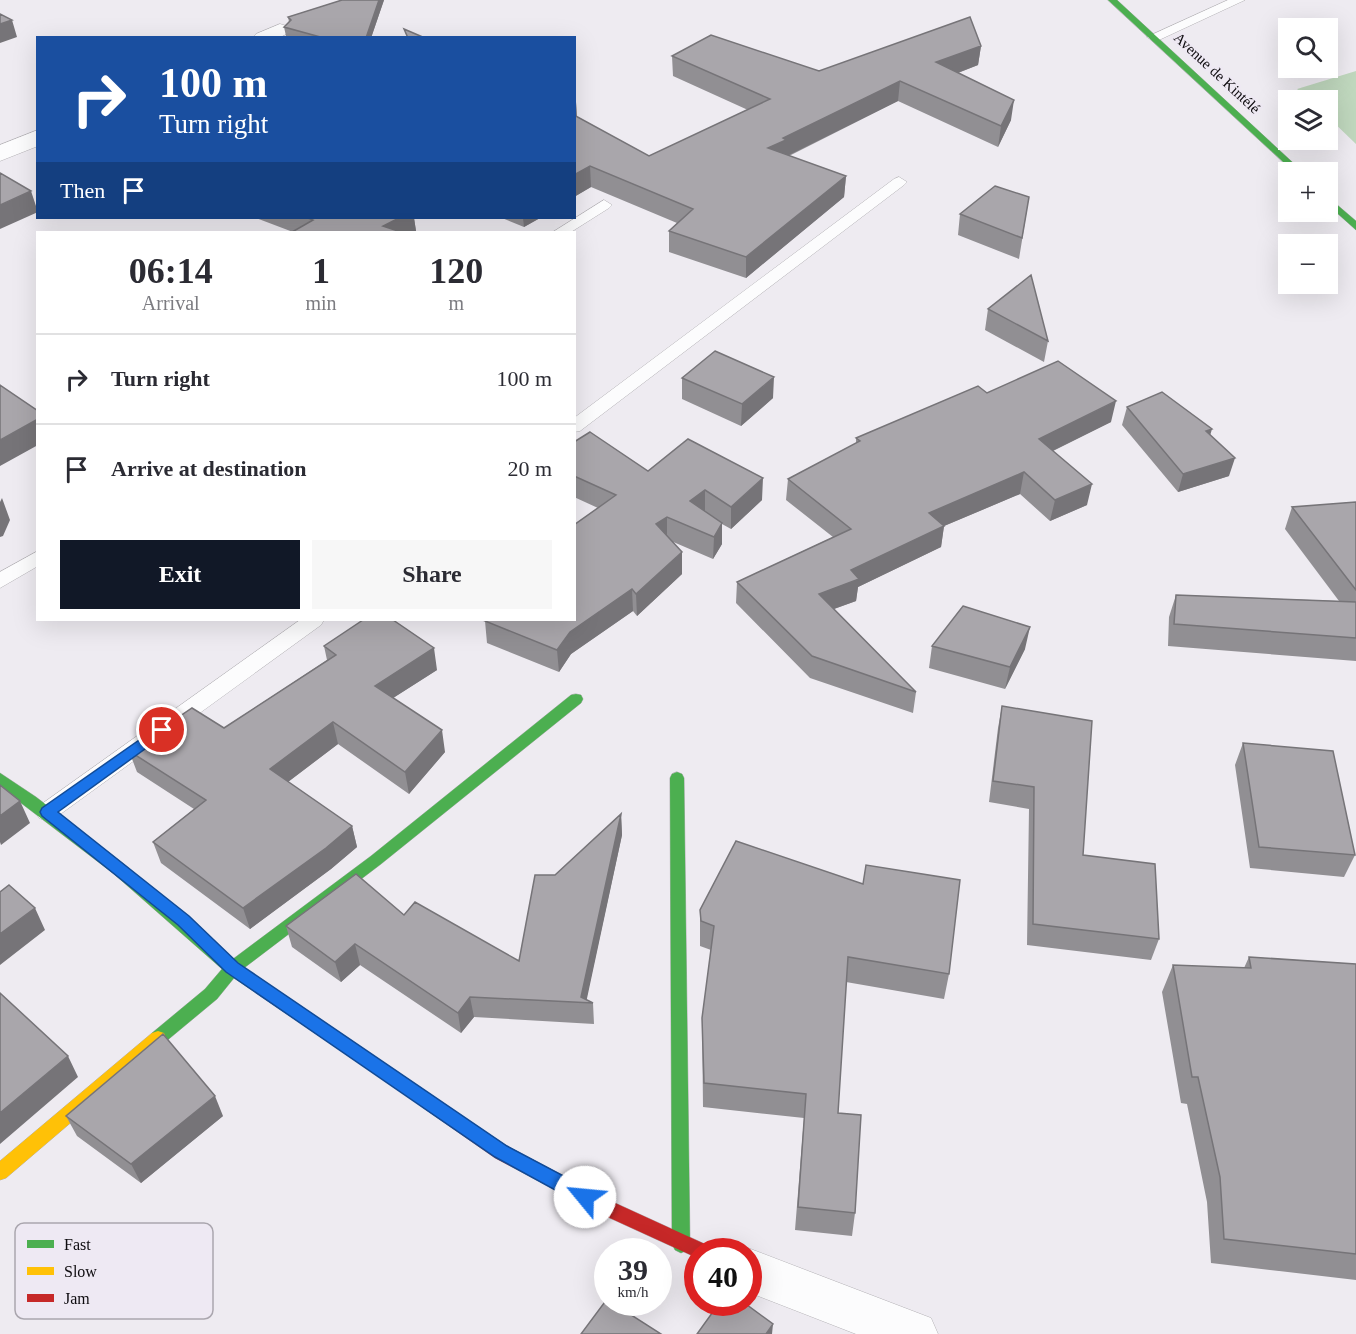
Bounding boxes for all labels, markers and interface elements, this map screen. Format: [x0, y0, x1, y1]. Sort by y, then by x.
map controls [1278, 18, 1338, 294]
button: search [1278, 18, 1338, 78]
street label: Avenue de Kintélé [1171, 29, 1263, 117]
icon: right [60, 60, 138, 138]
text: 100 m [159, 60, 268, 106]
button: layers [1278, 90, 1338, 150]
text: Turn right [159, 109, 268, 139]
button: + [1278, 162, 1338, 222]
icon: arrive [117, 174, 150, 207]
text: Then [60, 178, 105, 203]
button: − [1278, 234, 1338, 294]
text: 06:14 [129, 251, 213, 291]
text: 1 [312, 251, 330, 291]
text: 120 [429, 251, 483, 291]
text: Arrival [142, 292, 200, 314]
text: min [305, 292, 337, 314]
text: m [449, 292, 464, 314]
icon: right [60, 363, 93, 396]
text: Turn right [111, 366, 210, 391]
text: 100 m [496, 366, 552, 391]
icon: arrive [60, 453, 93, 486]
text: Arrive at destination [111, 456, 307, 481]
text: 20 m [507, 456, 552, 481]
button: Exit [60, 540, 300, 609]
button: Share [312, 540, 552, 609]
pin [136, 704, 187, 755]
icon: arrive [145, 713, 178, 746]
position arrow [553, 1165, 617, 1229]
legend [15, 1223, 213, 1319]
text: Fast [64, 1236, 91, 1253]
speed limit sign: 40 [684, 1238, 762, 1316]
text: 39 [618, 1253, 648, 1286]
text: Slow [64, 1263, 97, 1280]
text: km/h [618, 1284, 648, 1300]
text: Jam [64, 1290, 90, 1307]

